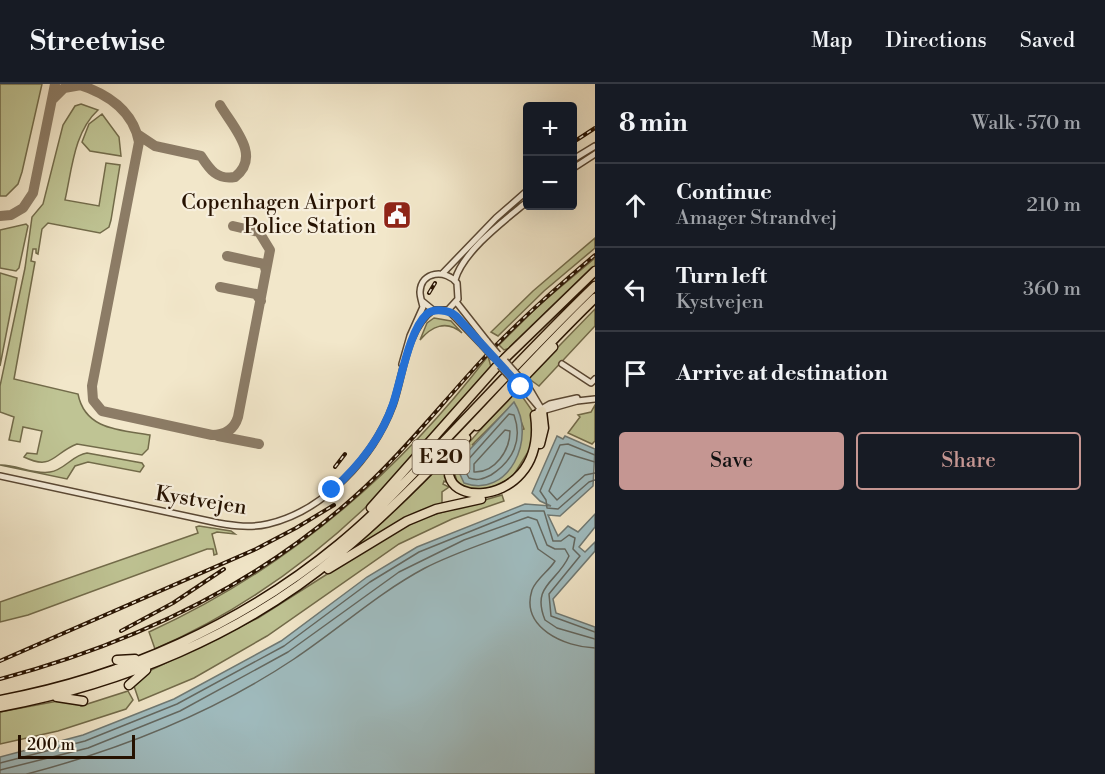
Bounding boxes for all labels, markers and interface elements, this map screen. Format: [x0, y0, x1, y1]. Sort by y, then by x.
text: Streetwise [30, 24, 165, 59]
text: Map [811, 28, 853, 54]
text: Directions [886, 28, 987, 54]
text: Saved [1020, 28, 1075, 54]
map controls [523, 102, 577, 210]
button: + [523, 102, 577, 156]
text: 8 min [619, 107, 688, 139]
text: Walk · 570 m [971, 111, 1081, 136]
button: − [523, 156, 577, 210]
text: Continue [676, 179, 772, 206]
icon: ahead [619, 189, 652, 222]
place label: Copenhagen Airport Police Station [181, 190, 377, 240]
text: 210 m [1026, 193, 1081, 218]
public building icon: Copenhagen Airport Police Station [381, 199, 413, 231]
text: Amager Strandvej [676, 206, 837, 231]
text: Turn left [676, 263, 767, 290]
icon: left [619, 273, 652, 306]
text: 360 m [1023, 277, 1081, 302]
text: Kystvejen [676, 290, 764, 315]
icon: arrive [619, 357, 652, 390]
text: Arrive at destination [676, 360, 888, 387]
route start [507, 373, 533, 399]
button: Save [619, 432, 844, 490]
button: Share [856, 432, 1081, 490]
road number: E 20 [412, 440, 470, 474]
route end [318, 476, 344, 502]
street label: Kystvejen [153, 481, 249, 521]
scale bar [18, 732, 135, 760]
text: 200 m [27, 735, 75, 755]

